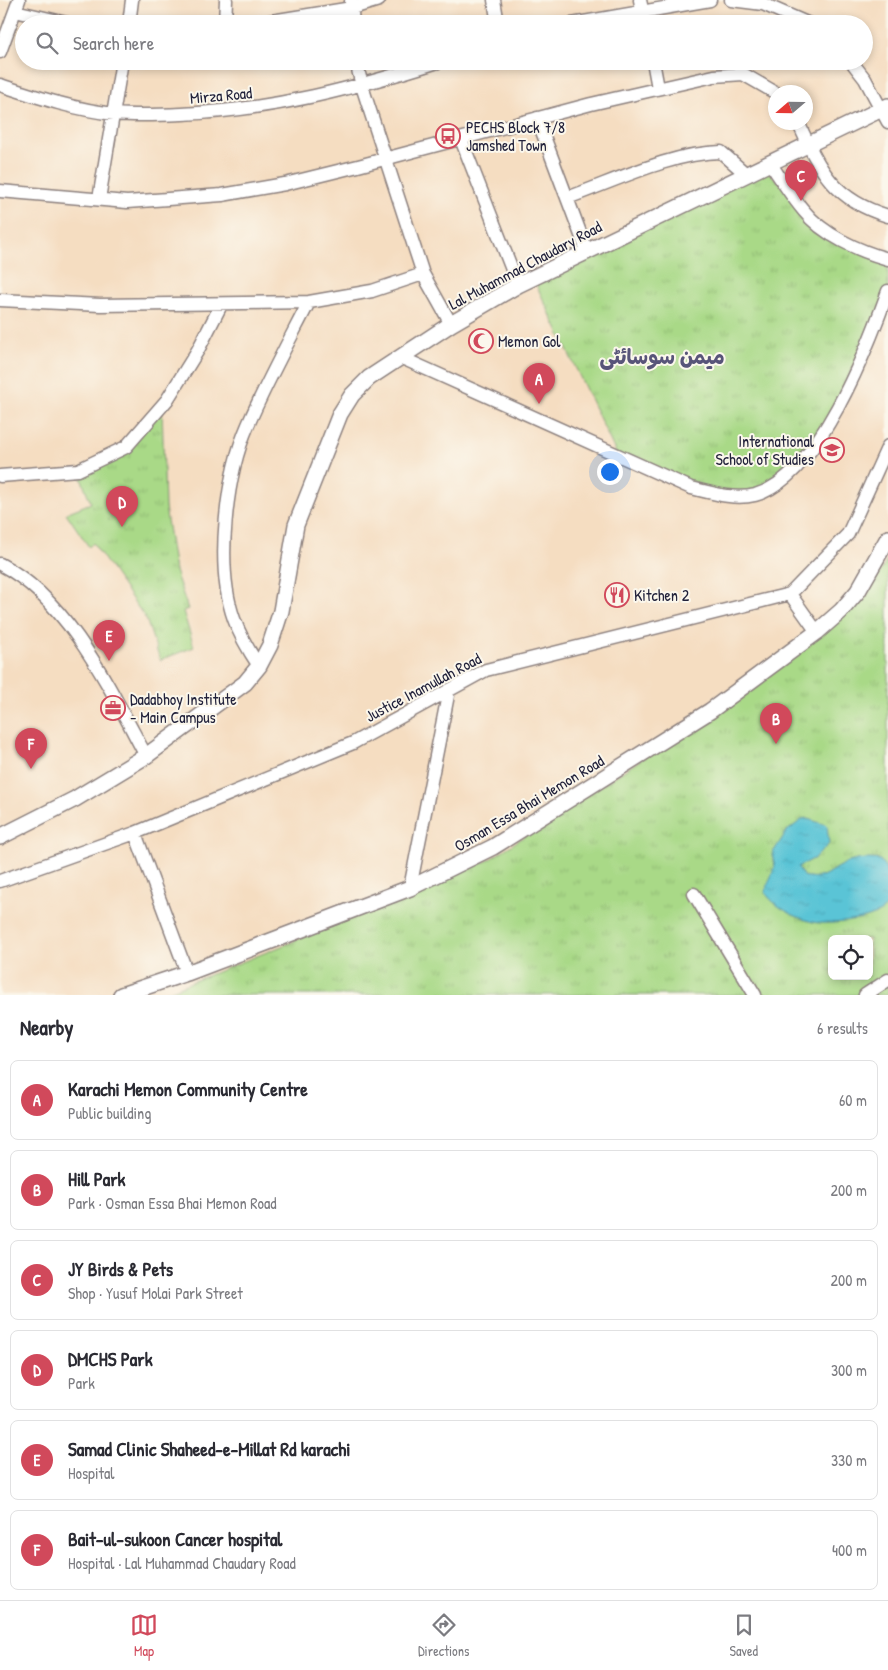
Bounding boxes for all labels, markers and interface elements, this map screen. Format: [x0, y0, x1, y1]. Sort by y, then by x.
search box [15, 15, 873, 70]
icon: search [33, 29, 61, 57]
text: Search here [73, 30, 154, 56]
street label: Mirza Road [189, 81, 253, 109]
north arrow [768, 85, 813, 130]
place label: PECHS Block 7/8 Jamshed Town [466, 116, 565, 156]
bus stop icon: PECHS Block 7/8 Jamshed Town [435, 123, 461, 149]
pin: C [785, 160, 817, 201]
street label: Lal Muhammad Chaudary Road [445, 215, 605, 315]
mosque icon: Memon Gol [468, 328, 494, 354]
place label: Memon Gol [498, 330, 561, 352]
district label: میمن سوسائٹی [599, 342, 725, 371]
pin: A [523, 363, 555, 404]
place label: International School of Studies [715, 430, 815, 470]
school or university icon: International School of Studies [819, 437, 845, 463]
your location [597, 459, 623, 485]
pin: D [106, 486, 138, 527]
restaurant icon: Kitchen 2 [604, 582, 630, 608]
place label: Kitchen 2 [634, 584, 690, 606]
pin: E [93, 620, 125, 661]
street label: Justice Inamullah Road [361, 647, 485, 727]
place label: Dadabhoy Institute - Main Campus [130, 688, 237, 728]
office icon: Dadabhoy Institute - Main Campus [100, 695, 126, 721]
pin: B [760, 703, 792, 744]
pin: F [15, 728, 47, 769]
street label: Osman Essa Bhai Memon Road [450, 749, 608, 857]
map controls [828, 935, 873, 980]
button: locate [828, 935, 873, 980]
text: Nearby [20, 1013, 73, 1042]
text: 6 results [817, 1017, 868, 1039]
text: Karachi Memon Community Centre [68, 1076, 308, 1102]
text: A [33, 1089, 41, 1111]
text: 60 m [839, 1089, 867, 1111]
text: Public building [68, 1102, 151, 1124]
text: Hill Park [68, 1166, 126, 1192]
text: B [33, 1179, 41, 1201]
text: 200 m [831, 1179, 867, 1201]
text: Park · Osman Essa Bhai Memon Road [68, 1192, 277, 1214]
text: JY Birds & Pets [68, 1256, 173, 1282]
text: C [33, 1269, 41, 1291]
text: 200 m [831, 1269, 867, 1291]
text: Shop · Yusuf Molai Park Street [68, 1282, 243, 1304]
text: DMCHS Park [68, 1346, 153, 1372]
text: D [33, 1359, 41, 1381]
text: 300 m [831, 1359, 867, 1381]
text: Park [68, 1372, 95, 1394]
text: Samad Clinic Shaheed-e-Millat Rd karachi [68, 1436, 350, 1462]
text: E [33, 1449, 41, 1471]
text: 330 m [831, 1449, 867, 1471]
text: Hospital [68, 1462, 115, 1484]
text: Bait-ul-sukoon Cancer hospital [68, 1526, 282, 1552]
text: F [34, 1539, 40, 1561]
text: 400 m [832, 1539, 867, 1561]
text: Hospital · Lal Muhammad Chaudary Road [68, 1552, 296, 1574]
tab: Map [130, 1611, 158, 1660]
tab: Directions [418, 1611, 469, 1660]
tab: Saved [729, 1611, 758, 1660]

